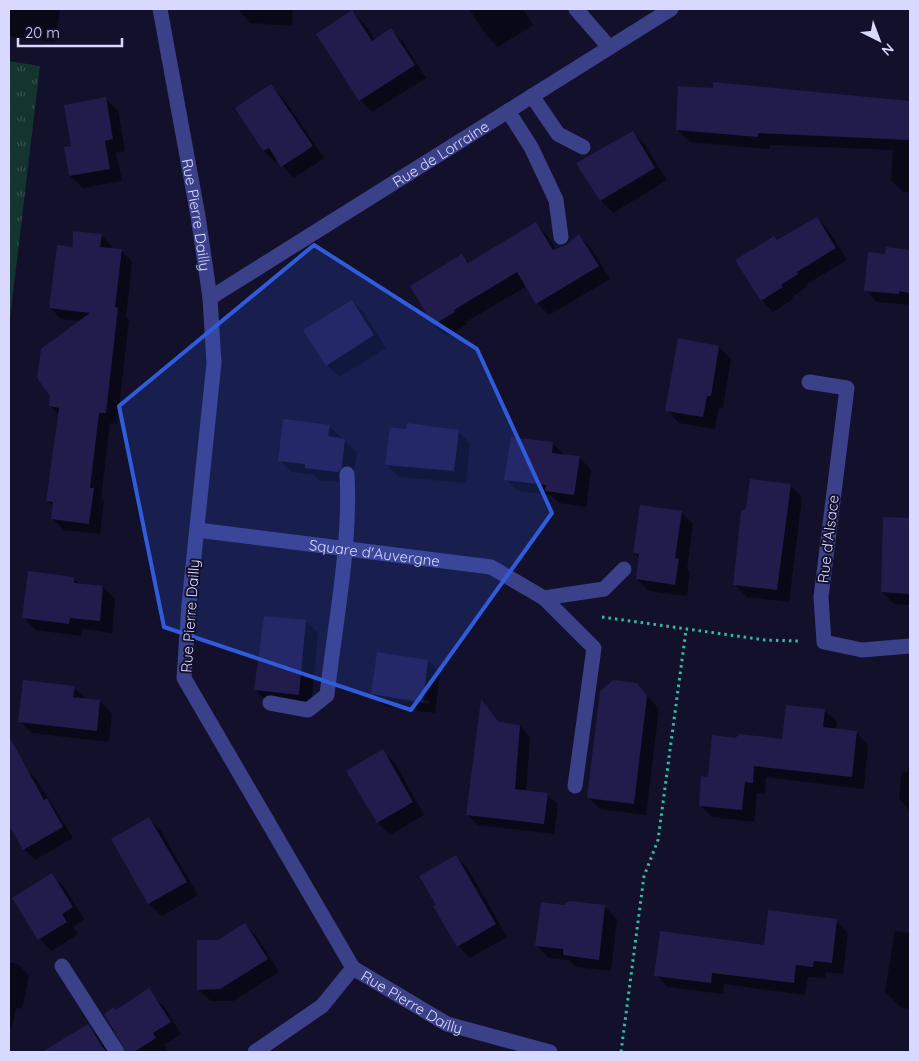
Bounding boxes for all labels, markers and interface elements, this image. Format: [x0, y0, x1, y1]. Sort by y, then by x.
scale bar [18, 15, 121, 47]
north arrow [854, 15, 904, 65]
text: 20 m [25, 23, 60, 42]
text: N [878, 40, 898, 60]
street label: Rue de Lorraine [389, 116, 492, 191]
street label: Rue Pierre Dailly [178, 157, 215, 272]
street label: Rue d'Alsace [813, 494, 843, 584]
street label: Square d'Auvergne [308, 535, 441, 570]
street label: Rue Pierre Dailly [177, 559, 203, 673]
street label: Rue Pierre Dailly [358, 966, 465, 1037]

